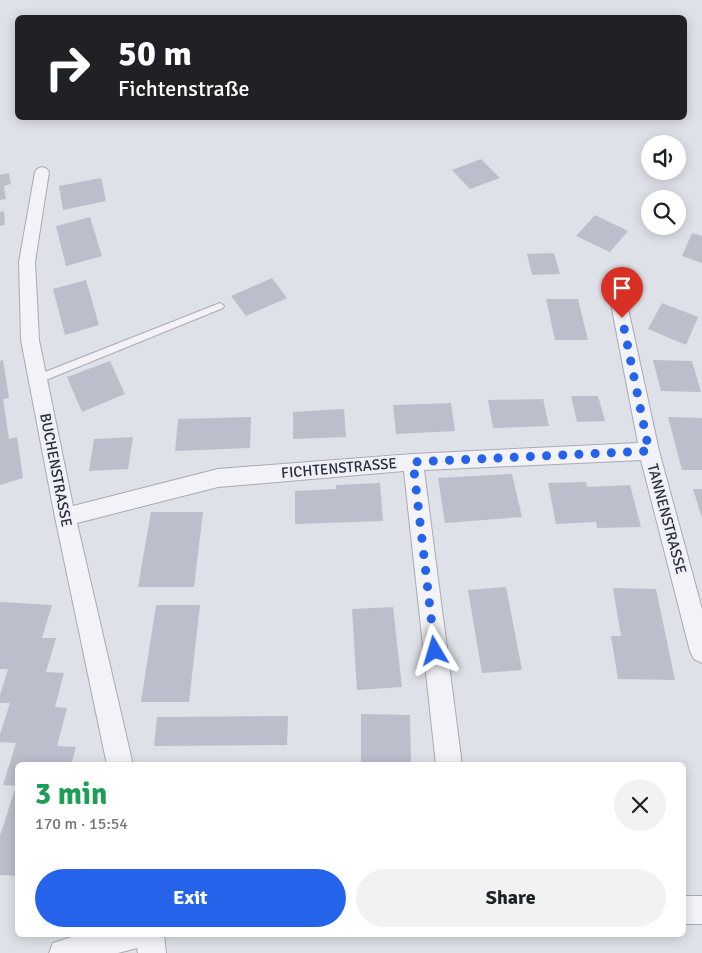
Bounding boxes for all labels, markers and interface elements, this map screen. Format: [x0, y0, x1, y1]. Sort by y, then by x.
text: 50 m [118, 32, 192, 75]
icon: right [35, 35, 100, 100]
text: Fichtenstraße [118, 75, 250, 102]
map controls [641, 135, 686, 235]
button: sound [641, 135, 686, 180]
button: search [641, 190, 686, 235]
pin [601, 267, 643, 318]
icon: arrive [608, 274, 636, 302]
street label: BUCHENSTRASSE [36, 412, 76, 528]
street label: FICHTENSTRASSE [280, 454, 398, 482]
street label: TANNENSTRASSE [644, 462, 690, 576]
position arrow [408, 624, 460, 676]
text: 3 min [35, 776, 107, 813]
button: close [614, 779, 666, 831]
text: 170 m · 15:54 [35, 814, 128, 834]
button: Exit [35, 869, 346, 927]
button: Share [356, 869, 666, 927]

